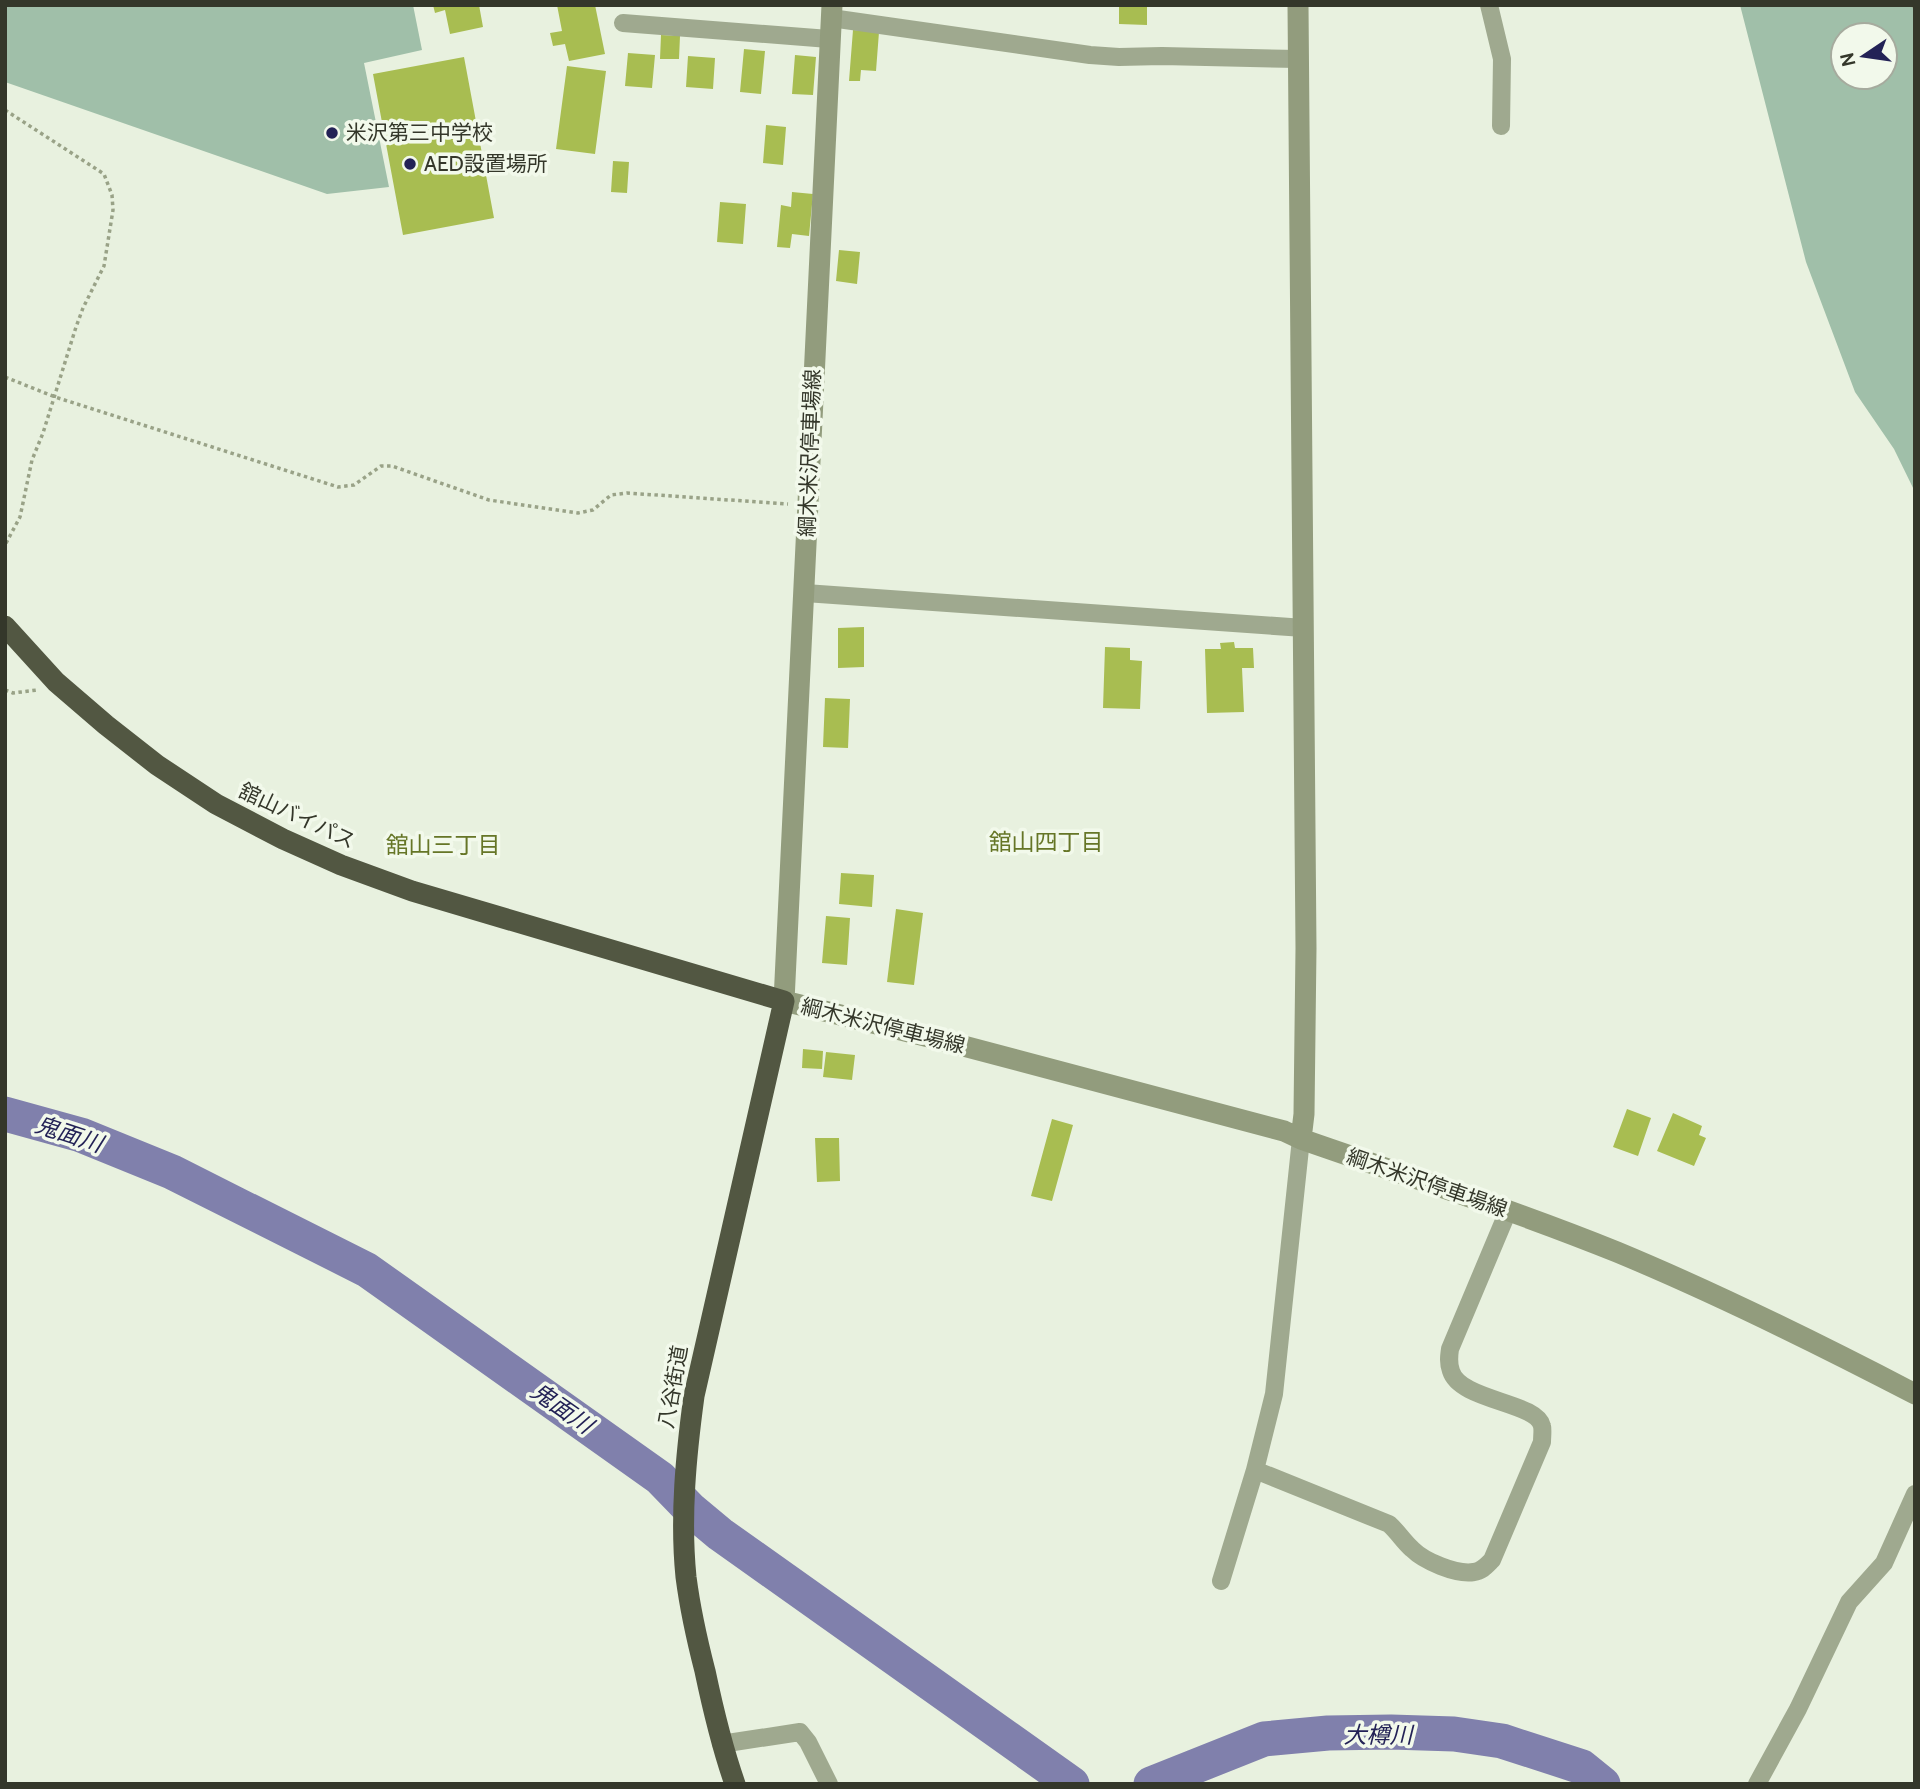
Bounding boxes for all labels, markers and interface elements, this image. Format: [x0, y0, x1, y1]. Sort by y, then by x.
north arrow [1829, 21, 1899, 91]
text: N [1835, 51, 1861, 69]
place label: 米沢第三中学校 [346, 120, 493, 145]
marker: 米沢第三中学校 [324, 125, 340, 141]
place label: AED設置場所 [424, 151, 548, 176]
marker: AED設置場所 [402, 156, 418, 172]
street label: 綱木米沢停車場線 [794, 369, 825, 537]
street label: 舘山バイパス [235, 778, 359, 853]
district label: 舘山四丁目 [989, 828, 1104, 856]
district label: 舘山三丁目 [386, 831, 501, 859]
street label: 綱木米沢停車場線 [799, 993, 968, 1058]
water label: 鬼面川 [32, 1110, 109, 1159]
street label: 綱木米沢停車場線 [1344, 1143, 1511, 1222]
street label: 八谷街道 [653, 1343, 692, 1430]
water label: 鬼面川 [526, 1377, 601, 1441]
water label: 大樽川 [1344, 1721, 1416, 1749]

